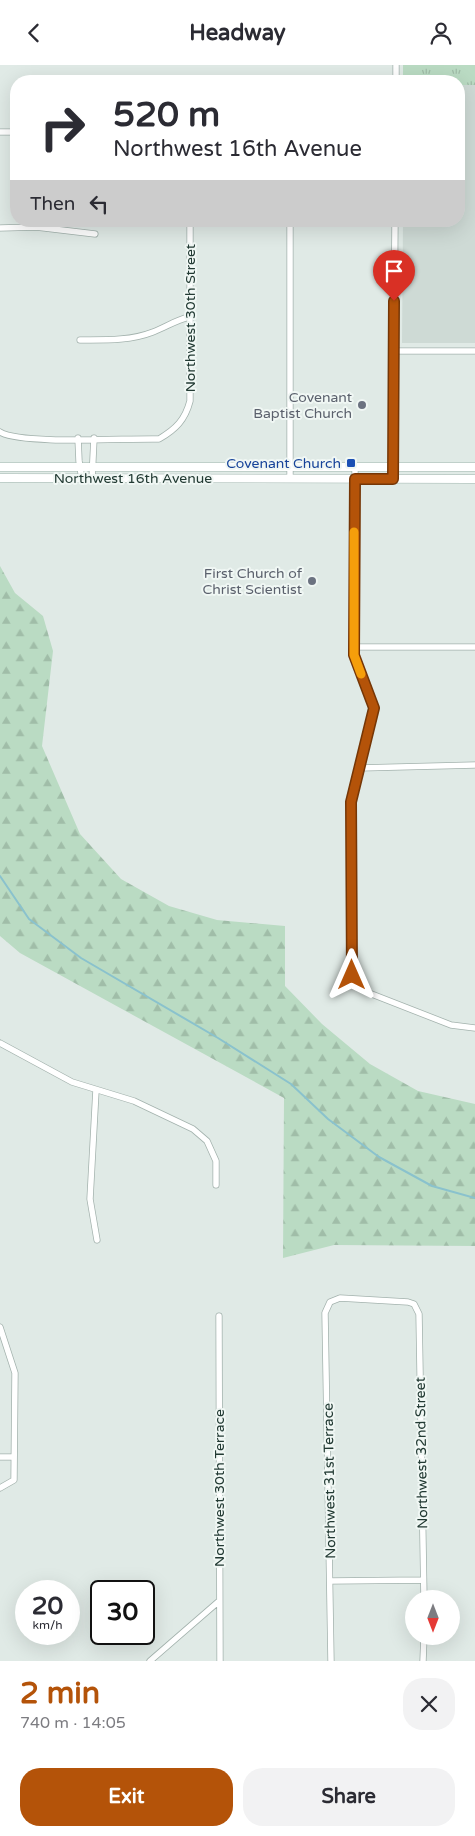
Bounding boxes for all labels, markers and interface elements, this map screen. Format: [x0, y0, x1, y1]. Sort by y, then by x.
icon: back [20, 19, 48, 47]
icon: person [427, 19, 455, 47]
text: Headway [189, 20, 286, 46]
text: 520 m [113, 94, 220, 136]
icon: right [30, 95, 95, 160]
text: Northwest 16th Avenue [113, 136, 362, 162]
icon: left [85, 190, 113, 218]
text: Then [30, 193, 75, 215]
street label: Northwest 30th Street [182, 243, 199, 392]
pin [373, 250, 415, 301]
icon: arrive [380, 257, 408, 285]
place label: Covenant Baptist Church [253, 389, 353, 422]
marker: Covenant Baptist Church [356, 399, 368, 411]
place label: Covenant Church [226, 455, 341, 472]
marker: Covenant Church [345, 457, 357, 469]
street label: Northwest 16th Avenue [54, 470, 212, 487]
place label: First Church of Christ Scientist [203, 565, 303, 598]
marker: First Church of Christ Scientist [306, 575, 318, 587]
position arrow [325, 948, 377, 1000]
street label: Northwest 32nd Street [412, 1376, 431, 1529]
street label: Northwest 31st Terrace [320, 1403, 339, 1559]
street label: Northwest 30th Terrace [211, 1409, 228, 1567]
speed limit sign: 30 [90, 1580, 155, 1645]
north arrow [405, 1590, 460, 1645]
map controls [405, 1590, 460, 1645]
text: 20 [32, 1591, 63, 1621]
text: km/h [32, 1618, 63, 1632]
text: 2 min [20, 1675, 100, 1712]
button: close [403, 1678, 455, 1730]
text: 740 m · 14:05 [20, 1713, 126, 1733]
button: Exit [20, 1768, 233, 1826]
button: Share [243, 1768, 455, 1826]

